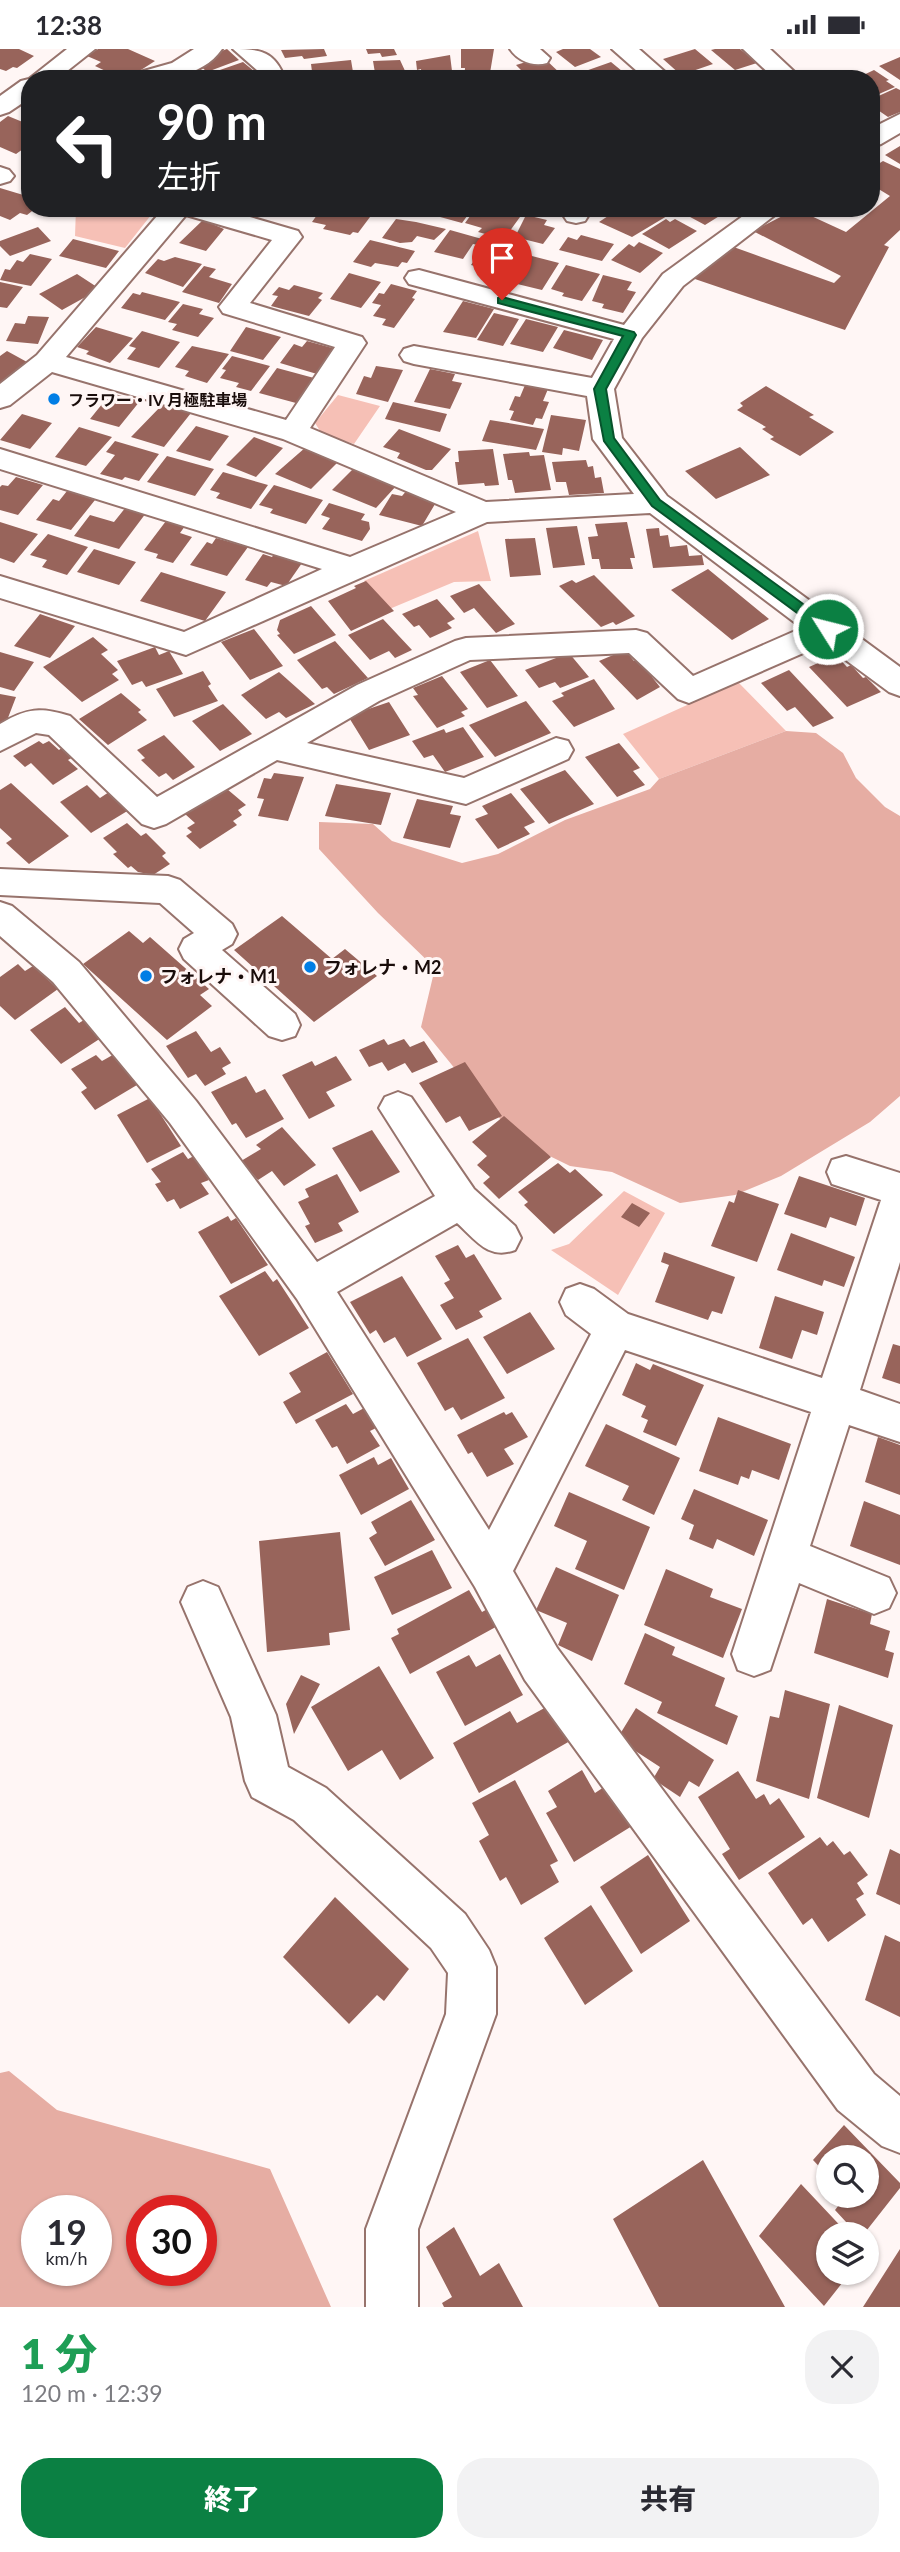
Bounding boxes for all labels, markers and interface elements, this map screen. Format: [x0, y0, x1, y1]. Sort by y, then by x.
text: 12:38 [35, 9, 102, 41]
text: 90 m [157, 92, 267, 150]
icon: left [42, 98, 133, 189]
text: 左折 [157, 156, 221, 195]
pin [472, 228, 532, 300]
icon: arrive [483, 239, 521, 277]
place label: フラワー・IV 月極駐車場 [68, 390, 247, 409]
marker: フラワー・IV 月極駐車場 [46, 391, 62, 407]
position arrow [791, 592, 865, 666]
place label: フォレナ・M2 [324, 956, 441, 978]
marker: フォレナ・M2 [302, 959, 318, 975]
place label: フォレナ・M1 [160, 965, 277, 987]
marker: フォレナ・M1 [138, 968, 154, 984]
map controls [816, 2145, 879, 2285]
button: search [816, 2145, 879, 2208]
speed limit sign: 30 [126, 2195, 217, 2286]
text: 19 [46, 2210, 87, 2252]
button: layers [816, 2222, 879, 2285]
text: km/h [45, 2247, 88, 2269]
text: 1 分 [21, 2328, 97, 2378]
button: close [805, 2330, 879, 2404]
text: 120 m · 12:39 [21, 2379, 163, 2407]
button: 終了 [21, 2458, 443, 2538]
button: 共有 [457, 2458, 879, 2538]

